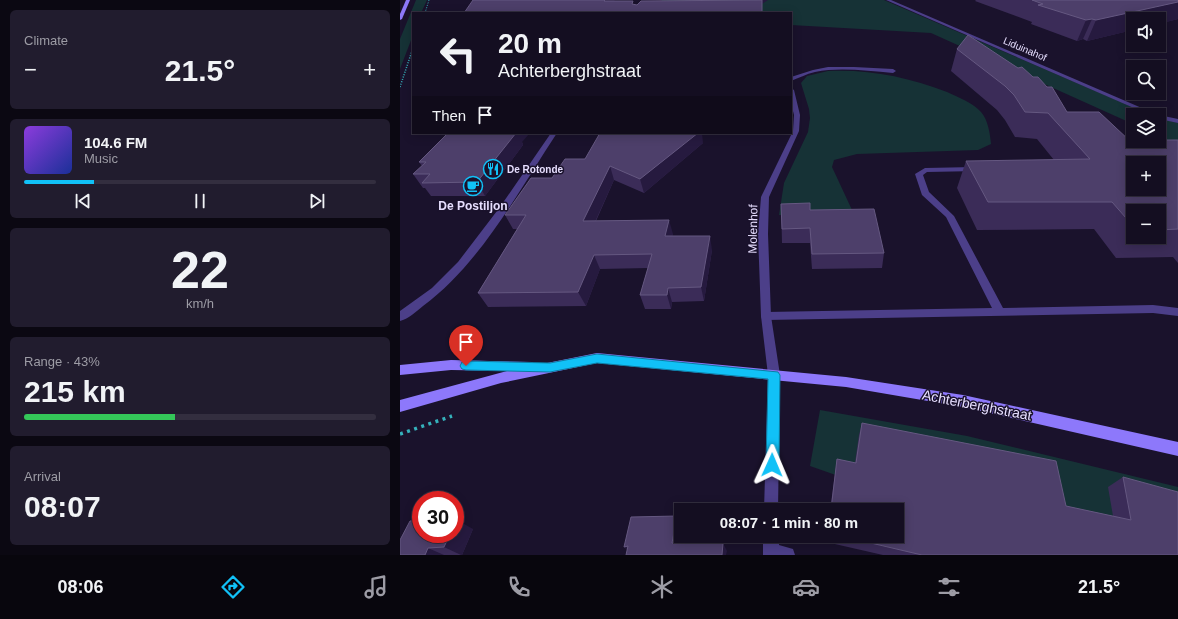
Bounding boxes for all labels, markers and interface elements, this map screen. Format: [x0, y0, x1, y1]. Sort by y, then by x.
map controls [1126, 12, 1166, 244]
button: sound [1126, 12, 1166, 52]
icon: left [432, 28, 484, 80]
text: 20 m [498, 28, 562, 59]
text: Climate [24, 33, 68, 48]
street label: Liduinahof [1002, 35, 1049, 63]
text: 21.5° [165, 54, 235, 87]
text: − [24, 57, 37, 82]
text: + [363, 57, 376, 82]
button: search [1126, 60, 1166, 100]
text: Achterberghstraat [498, 61, 641, 81]
icon: arrive [474, 104, 496, 126]
text: Then [432, 107, 466, 124]
button: layers [1126, 108, 1166, 148]
text: 104.6 FM [84, 134, 147, 151]
text: Music [84, 151, 118, 166]
button: + [1126, 156, 1166, 196]
restaurant icon: De Rotonde [482, 158, 504, 180]
place label: De Rotonde [507, 164, 564, 175]
cafe icon: De Postiljon [462, 175, 484, 197]
icon: previous [72, 190, 94, 212]
icon: pause [189, 190, 211, 212]
icon: next [306, 190, 328, 212]
place label: De Postiljon [438, 199, 508, 213]
street label: Molenhof [746, 204, 760, 254]
button: − [1126, 204, 1166, 244]
text: 22 [171, 241, 229, 299]
text: km/h [186, 296, 214, 311]
pin [449, 325, 483, 366]
icon: arrive [455, 331, 477, 353]
text: Range · 43% [24, 354, 100, 369]
text: 215 km [24, 375, 126, 408]
street label: Achterberghstraat [921, 387, 1033, 423]
position arrow [751, 444, 793, 486]
text: Arrival [24, 469, 61, 484]
text: 08:07 [24, 490, 101, 523]
speed limit sign: 30 [412, 491, 464, 543]
text: 08:07 · 1 min · 80 m [720, 514, 858, 531]
icon: directions [219, 573, 247, 601]
icon: music [362, 573, 390, 601]
icon: phone [505, 573, 533, 601]
icon: climate [648, 573, 676, 601]
icon: car [792, 573, 820, 601]
icon: filters [935, 573, 963, 601]
text: 08:06 [58, 577, 104, 597]
text: 21.5° [1078, 577, 1120, 597]

